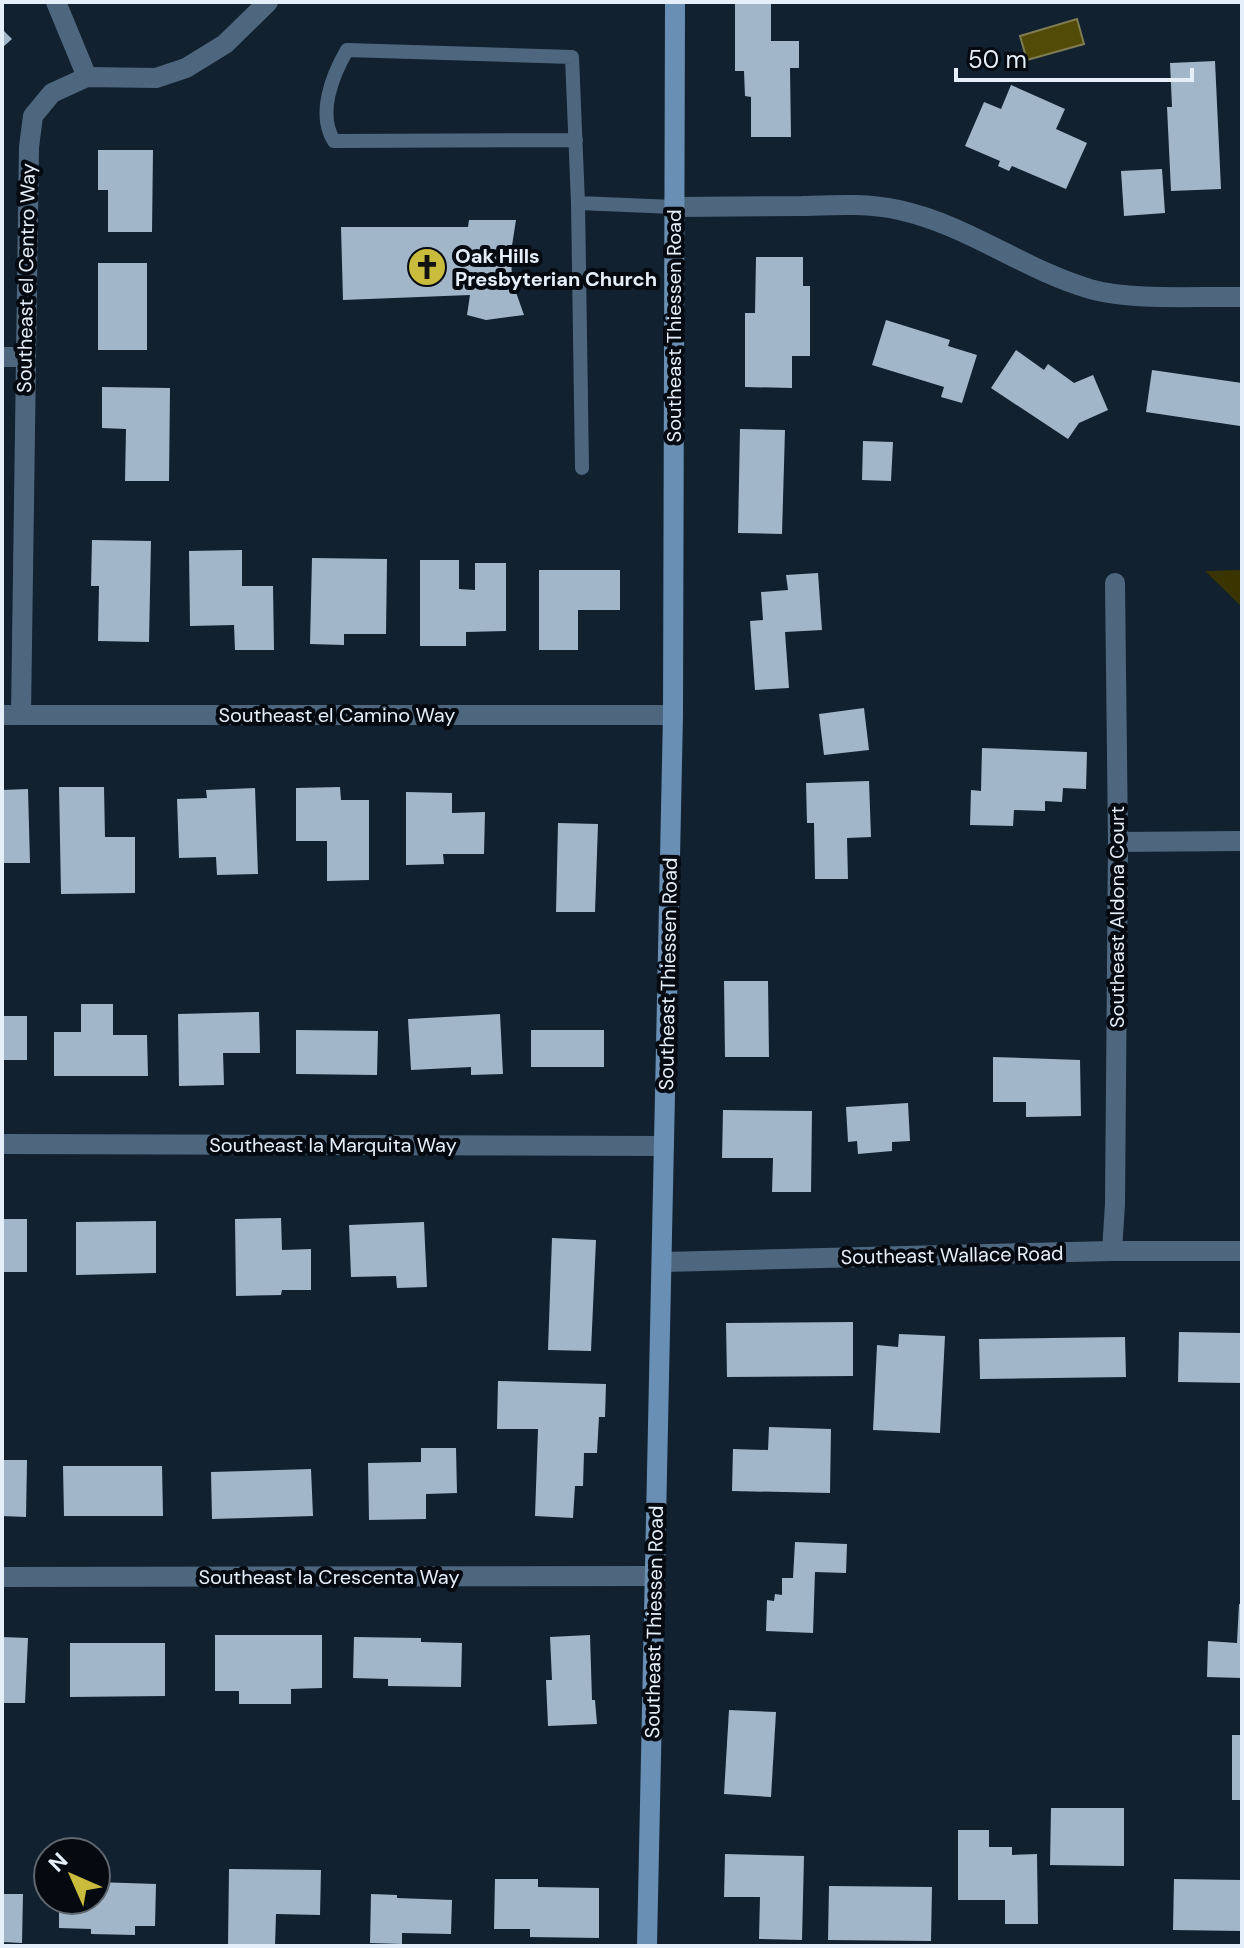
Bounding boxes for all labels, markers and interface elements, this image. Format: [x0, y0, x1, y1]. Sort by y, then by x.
scale bar [956, 32, 1192, 82]
text: 50 m [968, 44, 1027, 75]
street label: Southeast el Centro Way [11, 163, 41, 393]
street label: Southeast Thiessen Road [661, 210, 687, 442]
place label: Oak Hills Presbyterian Church [455, 243, 657, 292]
church icon: Oak Hills Presbyterian Church [406, 246, 448, 288]
street label: Southeast el Camino Way [219, 702, 455, 728]
street label: Southeast Aldona Court [1104, 806, 1130, 1028]
street label: Southeast Thiessen Road [653, 857, 683, 1091]
street label: Southeast la Marquita Way [209, 1132, 457, 1158]
street label: Southeast Wallace Road [840, 1240, 1064, 1270]
street label: Southeast Thiessen Road [639, 1505, 669, 1739]
street label: Southeast la Crescenta Way [198, 1564, 460, 1590]
north arrow [32, 1836, 112, 1916]
text: N [42, 1846, 74, 1878]

